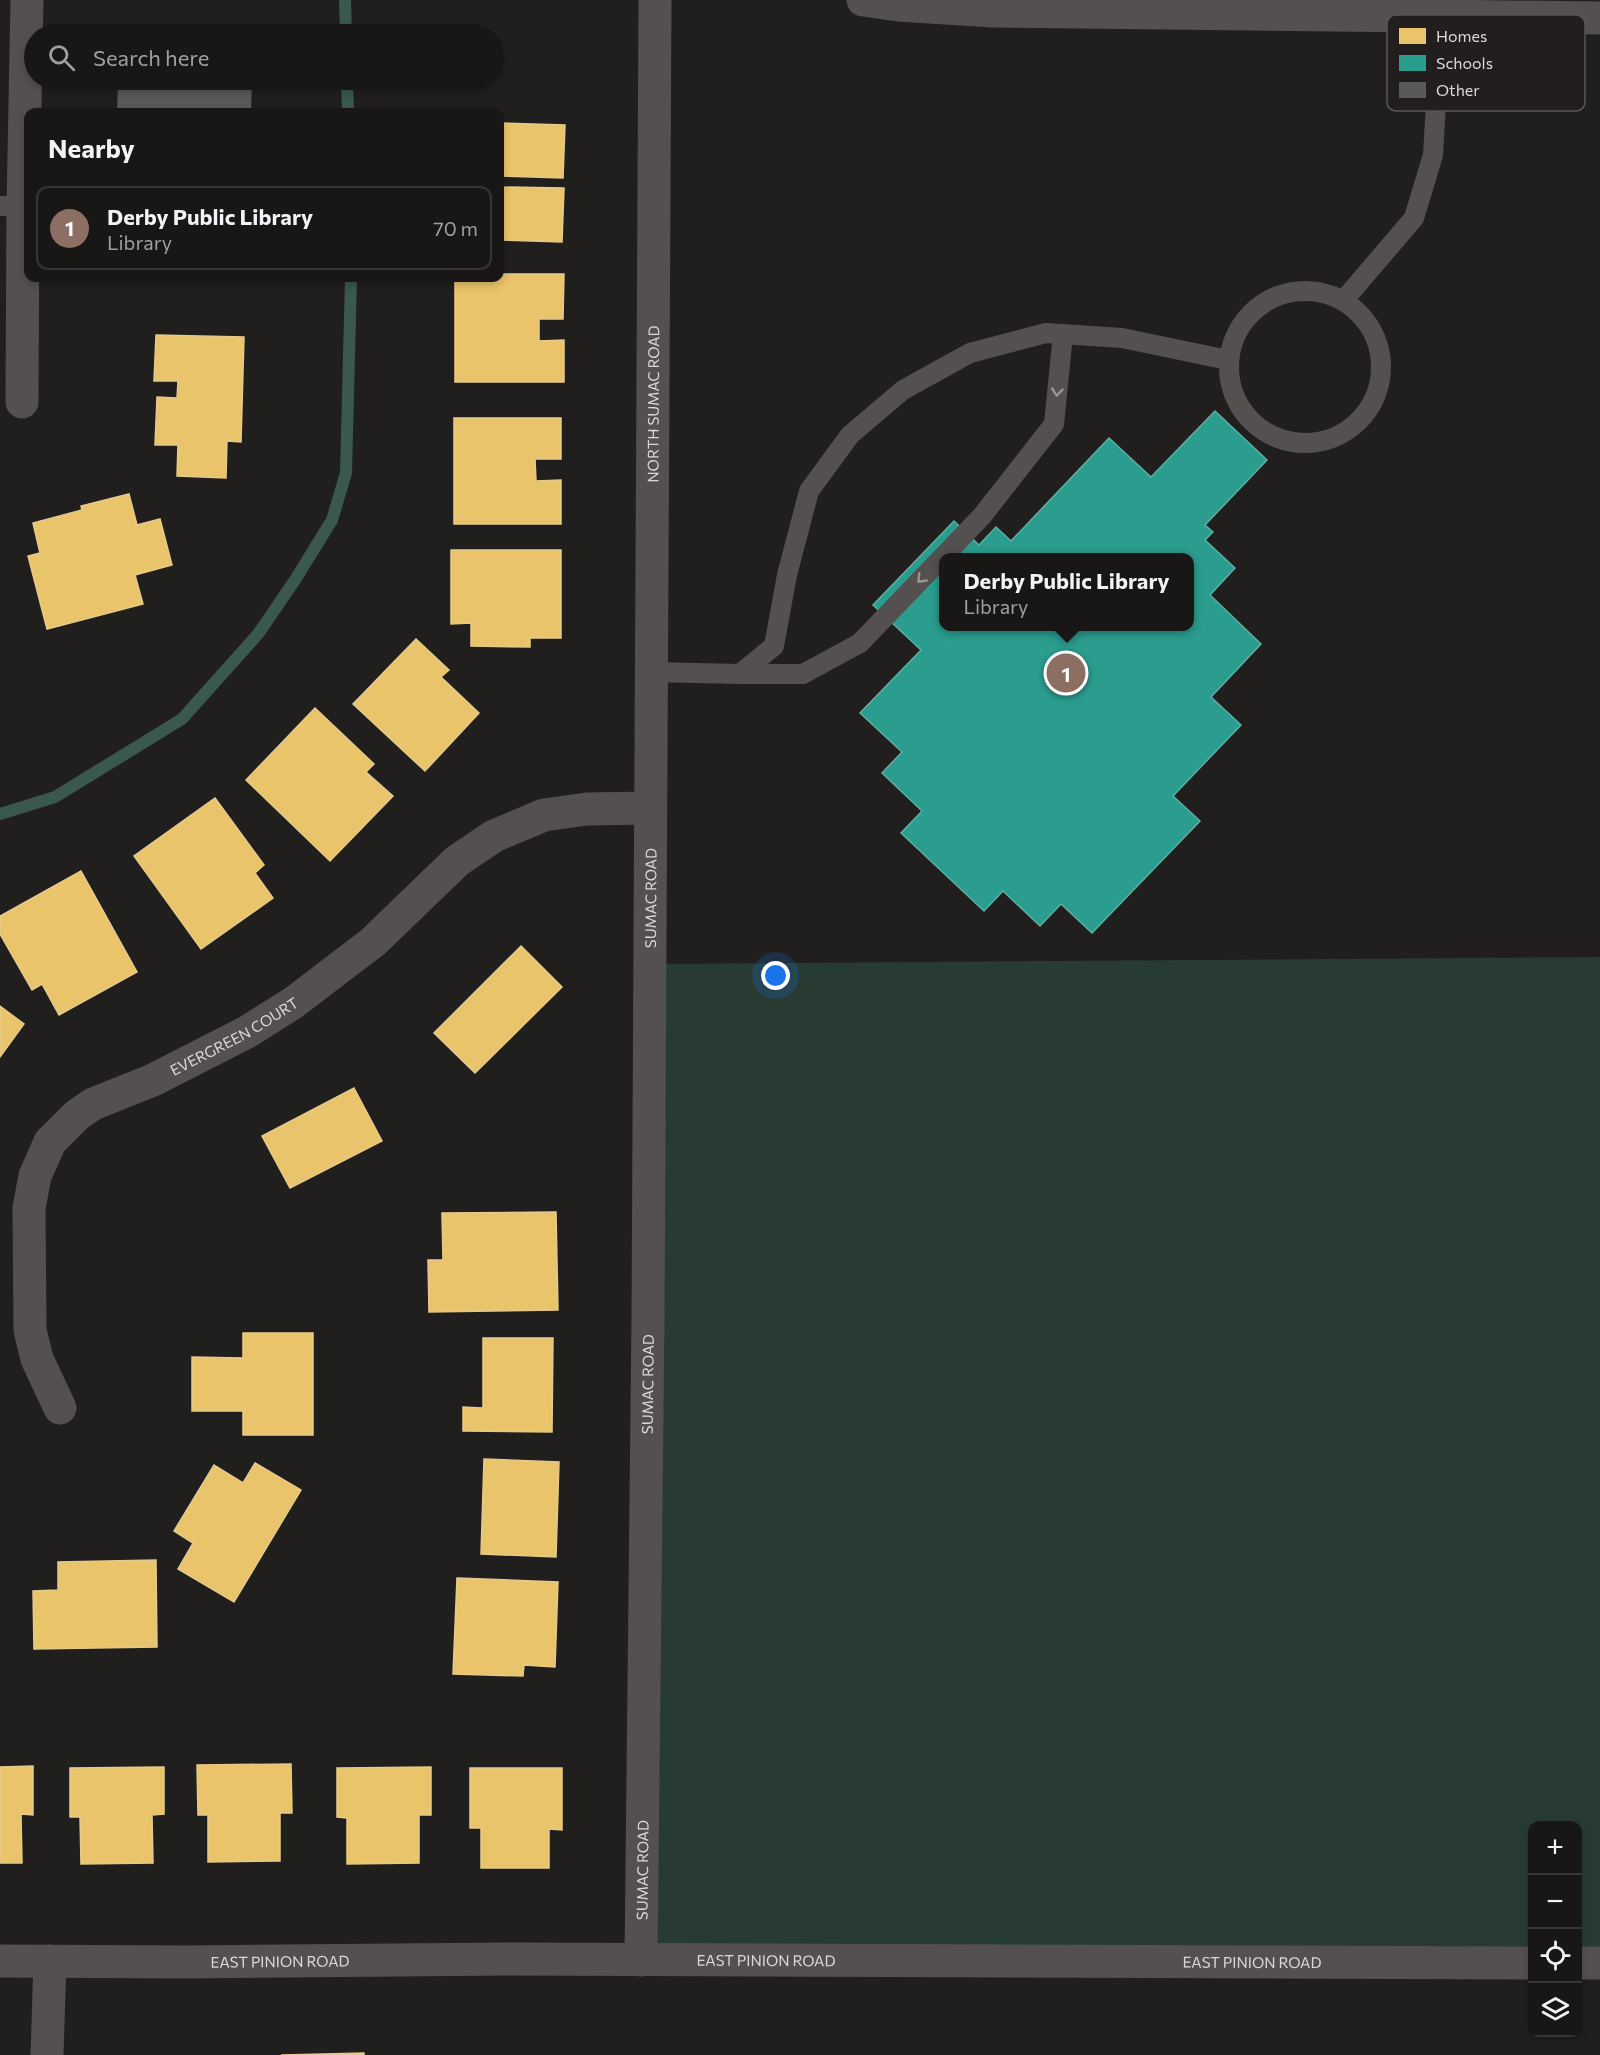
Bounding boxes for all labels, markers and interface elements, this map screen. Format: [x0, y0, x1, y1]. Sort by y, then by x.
legend [1387, 15, 1585, 111]
search box [24, 24, 504, 90]
text: Homes [1436, 26, 1487, 45]
icon: search [45, 41, 78, 74]
text: Search here [93, 44, 209, 71]
text: Schools [1436, 53, 1493, 72]
text: Other [1436, 80, 1480, 99]
text: Nearby [48, 132, 135, 163]
text: Derby Public Library [107, 203, 313, 230]
text: 1 [65, 216, 74, 240]
text: 70 m [433, 216, 478, 240]
text: Library [107, 230, 172, 254]
street label: NORTH SUMAC ROAD [643, 325, 662, 483]
one-way arrow [1051, 388, 1064, 397]
popup [939, 553, 1194, 631]
text: Derby Public Library [963, 567, 1170, 594]
one-way arrow [917, 573, 928, 583]
text: Library [963, 594, 1028, 618]
pin: 1 [1046, 650, 1086, 696]
street label: SUMAC ROAD [641, 848, 659, 948]
your location [761, 961, 790, 990]
street label: EVERGREEN COURT [167, 993, 302, 1079]
street label: SUMAC ROAD [638, 1334, 657, 1434]
street label: SUMAC ROAD [632, 1820, 652, 1920]
map controls [1528, 1821, 1582, 2037]
button: + [1528, 1821, 1582, 1875]
button: − [1528, 1875, 1582, 1929]
button: locate [1528, 1929, 1582, 1983]
street label: EAST PINION ROAD [210, 1951, 350, 1971]
street label: EAST PINION ROAD [696, 1951, 836, 1969]
street label: EAST PINION ROAD [1182, 1953, 1322, 1971]
button: layers [1528, 1983, 1582, 2037]

